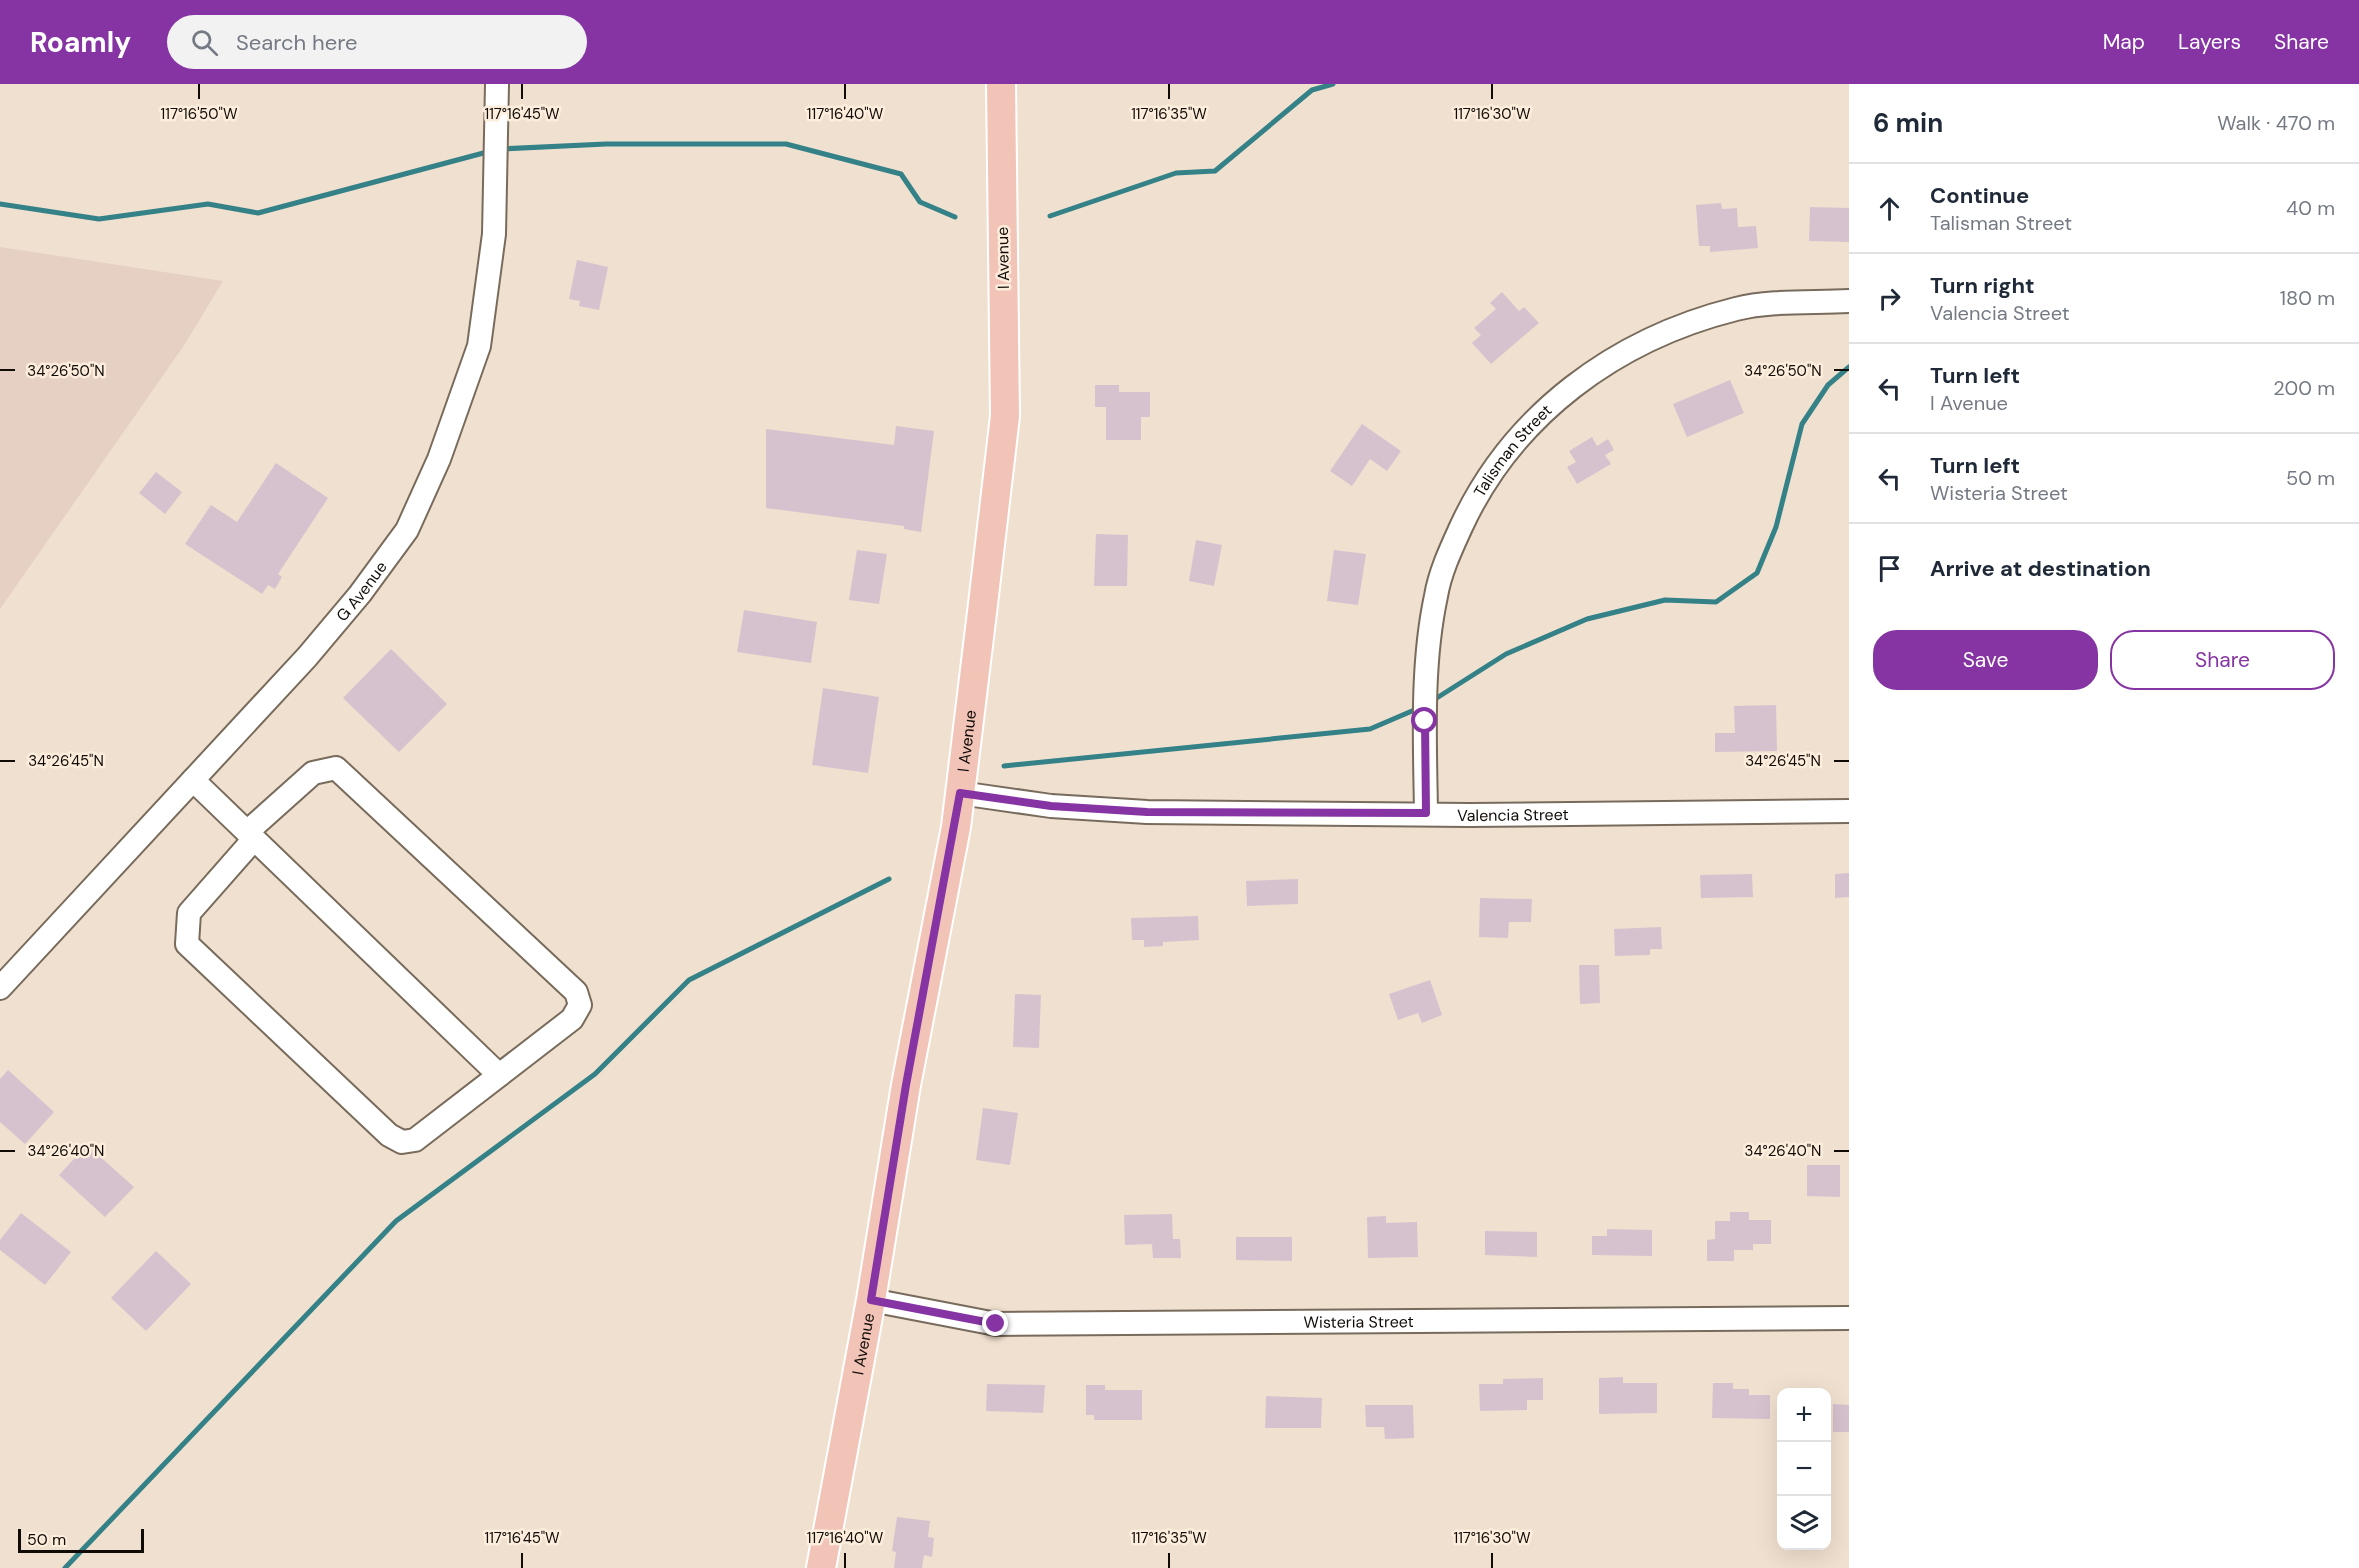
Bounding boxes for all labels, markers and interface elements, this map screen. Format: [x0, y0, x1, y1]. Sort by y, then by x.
search box [167, 15, 587, 69]
text: Roamly [30, 24, 131, 61]
icon: search [188, 26, 221, 59]
text: Search here [236, 28, 357, 57]
text: Map [2103, 28, 2145, 56]
text: Layers [2178, 28, 2241, 56]
text: Share [2274, 28, 2329, 56]
text: 117°16'50"W [161, 104, 238, 124]
text: 117°16'45"W [484, 104, 560, 124]
text: 117°16'40"W [807, 104, 884, 124]
text: 117°16'35"W [1131, 104, 1207, 124]
text: 117°16'30"W [1453, 104, 1531, 124]
text: 6 min [1873, 106, 1943, 140]
text: Walk · 470 m [2217, 110, 2335, 136]
text: Continue [1930, 181, 2029, 210]
icon: ahead [1873, 192, 1906, 225]
text: 40 m [2286, 195, 2335, 221]
text: Talisman Street [1930, 210, 2072, 236]
street label: I Avenue [992, 227, 1014, 289]
text: Turn right [1930, 271, 2035, 300]
icon: right [1873, 282, 1906, 315]
text: 180 m [2280, 285, 2335, 311]
text: Valencia Street [1930, 300, 2070, 326]
text: 34°26'50"N [27, 361, 105, 381]
text: 34°26'50"N [1744, 361, 1822, 381]
text: Turn left [1930, 361, 2020, 390]
icon: left [1873, 372, 1906, 405]
text: 200 m [2273, 375, 2335, 401]
text: I Avenue [1930, 390, 2008, 416]
street label: Talisman Street [1468, 399, 1556, 501]
text: Turn left [1930, 451, 2020, 480]
icon: left [1873, 462, 1906, 495]
text: 50 m [2286, 465, 2335, 491]
text: Wisteria Street [1930, 480, 2068, 506]
icon: arrive [1873, 552, 1906, 585]
text: Arrive at destination [1930, 554, 2151, 583]
street label: G Avenue [331, 557, 391, 625]
button: Save [1873, 630, 2098, 690]
button: Share [2110, 630, 2335, 690]
route start [1411, 707, 1437, 733]
street label: I Avenue [952, 709, 981, 773]
text: 34°26'45"N [28, 751, 104, 771]
text: 34°26'45"N [1745, 751, 1821, 771]
street label: Valencia Street [1457, 803, 1569, 826]
text: 34°26'40"N [28, 1141, 104, 1161]
text: 34°26'40"N [1745, 1141, 1821, 1161]
route end [982, 1310, 1008, 1336]
street label: I Avenue [847, 1311, 879, 1376]
street label: Wisteria Street [1303, 1311, 1414, 1332]
map controls [1777, 1388, 1831, 1550]
button: + [1777, 1388, 1831, 1442]
button: − [1777, 1442, 1831, 1496]
button: layers [1777, 1496, 1831, 1550]
scale bar [18, 1526, 144, 1554]
text: 117°16'45"W [484, 1528, 560, 1548]
text: 117°16'40"W [807, 1528, 884, 1548]
text: 117°16'35"W [1131, 1528, 1207, 1548]
text: 117°16'30"W [1453, 1528, 1531, 1548]
text: 50 m [27, 1529, 66, 1550]

